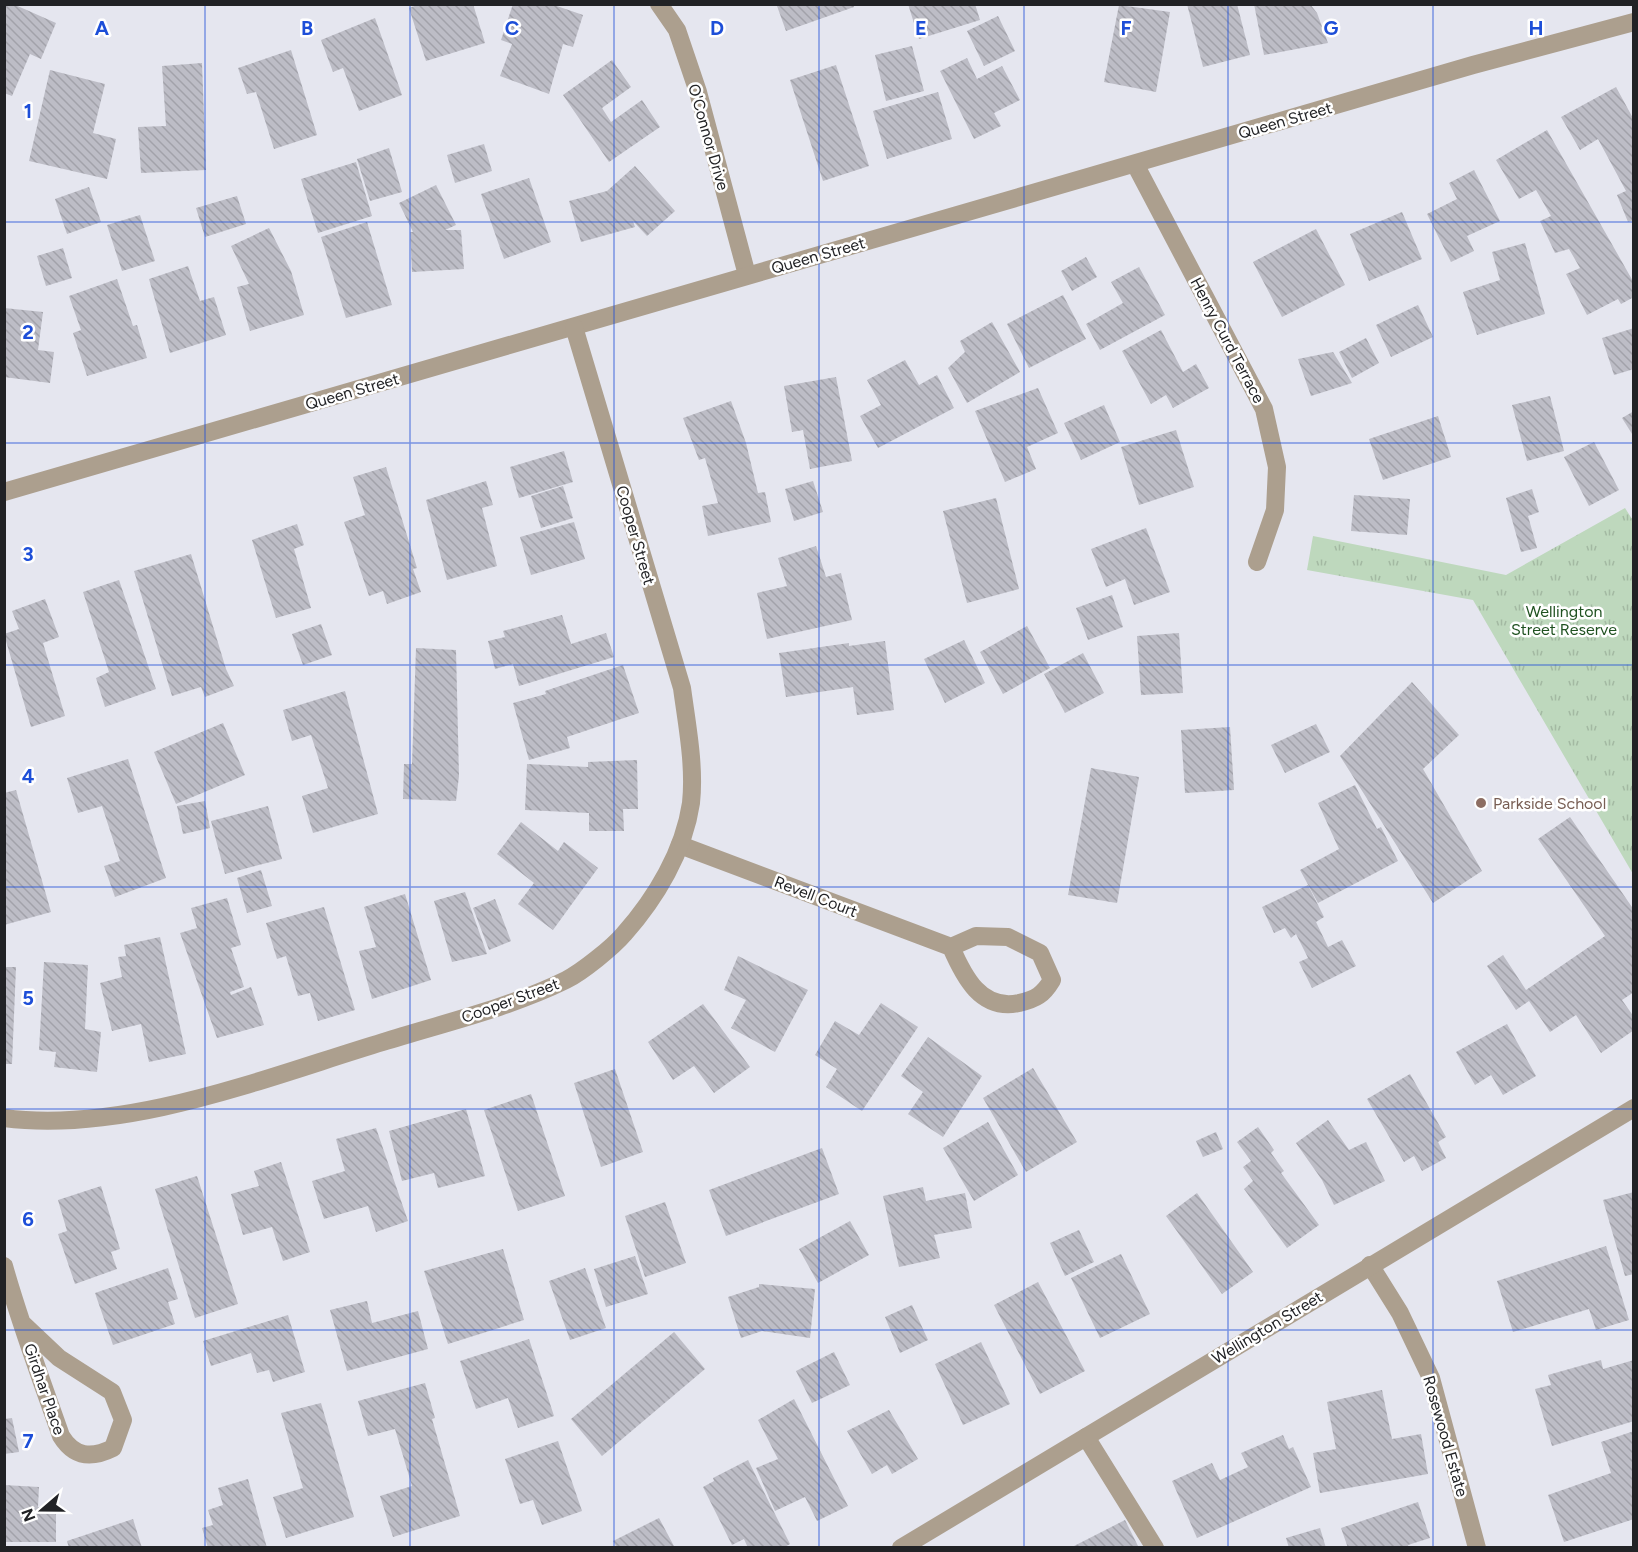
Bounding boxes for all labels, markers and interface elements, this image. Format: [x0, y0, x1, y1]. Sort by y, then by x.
text: A [95, 16, 110, 40]
text: B [301, 16, 313, 40]
text: C [505, 16, 519, 40]
text: D [710, 16, 724, 40]
text: E [915, 16, 927, 40]
text: F [1120, 16, 1132, 40]
text: G [1324, 16, 1339, 40]
text: H [1529, 16, 1544, 40]
street label: O'Connor Drive [684, 82, 733, 193]
street label: Queen Street [1236, 98, 1334, 143]
text: 1 [24, 99, 32, 123]
street label: Queen Street [769, 233, 867, 278]
street label: Henry Curd Terrace [1186, 274, 1269, 407]
text: 2 [22, 320, 34, 344]
street label: Queen Street [303, 369, 401, 414]
street label: Cooper Street [612, 483, 659, 587]
text: 3 [22, 542, 34, 566]
park label: Wellington Street Reserve [1511, 602, 1617, 639]
text: 4 [22, 764, 35, 788]
place label: Parkside School [1493, 794, 1606, 813]
marker: Parkside School [1474, 796, 1488, 810]
street label: Revell Court [772, 872, 860, 921]
street label: Cooper Street [459, 974, 562, 1027]
text: 5 [22, 986, 34, 1010]
text: 6 [22, 1207, 34, 1231]
street label: Wellington Street [1209, 1287, 1326, 1368]
street label: Girdhar Place [20, 1341, 69, 1438]
street label: Rosewood Estate [1419, 1373, 1472, 1499]
text: 7 [22, 1429, 34, 1453]
north arrow [12, 1480, 72, 1540]
text: N [17, 1506, 39, 1524]

